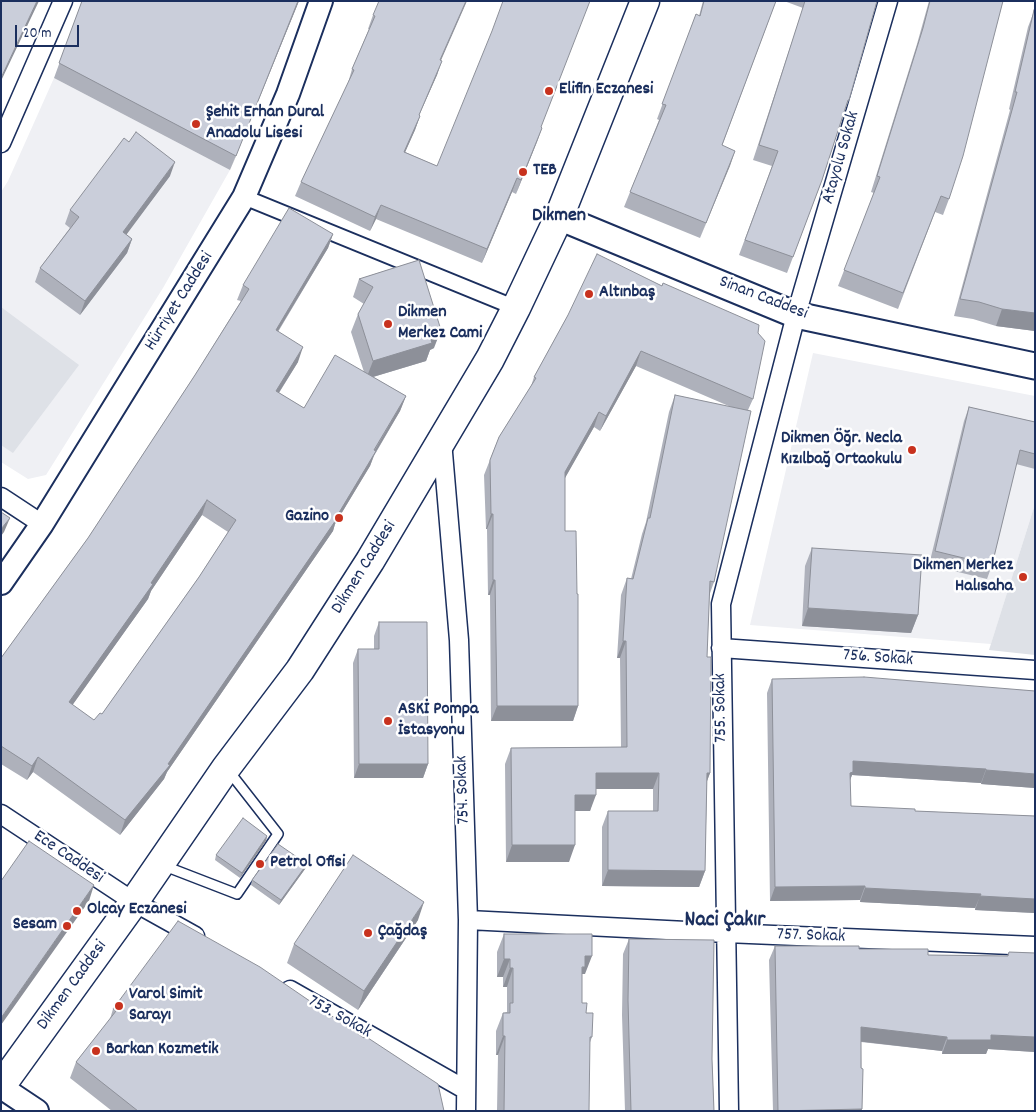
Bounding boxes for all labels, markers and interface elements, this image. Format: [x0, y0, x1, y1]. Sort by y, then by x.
scale bar [18, 15, 81, 47]
text: 20 m [23, 23, 51, 45]
place label: Elifin Eczanesi [559, 80, 653, 102]
marker: Elifin Eczanesi [543, 85, 555, 97]
place label: Şehit Erhan Dural Anadolu Lisesi [206, 103, 324, 146]
street label: Atayolu Sokak [818, 109, 866, 207]
marker: Şehit Erhan Dural Anadolu Lisesi [190, 118, 202, 130]
place label: TEB [533, 161, 557, 183]
marker: TEB [517, 166, 529, 178]
district label: Dikmen [532, 205, 586, 229]
street label: Hürriyet Caddesi [141, 249, 219, 355]
street label: Sinan Caddesi [716, 272, 810, 326]
place label: Altınbaş [599, 283, 655, 305]
marker: Altınbaş [583, 288, 595, 300]
place label: Dikmen Merkez Cami [398, 303, 482, 346]
marker: Dikmen Merkez Cami [382, 318, 394, 330]
place label: Dikmen Öğr. Necla Kızılbağ Ortaokulu [780, 429, 902, 472]
marker: Dikmen Öğr. Necla Kızılbağ Ortaokulu [906, 444, 918, 456]
place label: Gazino [285, 507, 329, 529]
marker: Gazino [333, 512, 345, 524]
street label: Dikmen Caddesi [328, 517, 402, 619]
place label: Dikmen Merkez Halısaha [913, 556, 1013, 598]
marker: Dikmen Merkez Halısaha [1017, 571, 1029, 583]
street label: 756. Sokak [842, 646, 914, 672]
street label: 755. Sokak [711, 673, 733, 743]
place label: ASKİ Pompa İstasyonu [398, 700, 479, 742]
marker: ASKİ Pompa İstasyonu [382, 715, 394, 727]
street label: 754. Sokak [452, 755, 476, 825]
street label: Ece Caddesi [29, 827, 107, 889]
place label: Petrol Ofisi [270, 853, 345, 875]
marker: Petrol Ofisi [254, 858, 266, 870]
place label: Olcay Eczanesi [87, 900, 187, 922]
marker: Olcay Eczanesi [71, 905, 83, 917]
district label: Naci Çakır [685, 909, 765, 935]
place label: Sesam [13, 915, 57, 937]
marker: Sesam [61, 920, 73, 932]
place label: Çağdaş [378, 922, 427, 944]
street label: 757. Sokak [776, 925, 846, 949]
marker: Çağdaş [362, 927, 374, 939]
street label: Dikmen Caddesi [33, 937, 113, 1035]
place label: Varol Simit Sarayı [129, 985, 203, 1028]
street label: 753. Sokak [303, 992, 375, 1044]
marker: Varol Simit Sarayı [113, 1000, 125, 1012]
place label: Barkan Kozmetik [106, 1040, 219, 1062]
marker: Barkan Kozmetik [90, 1045, 102, 1057]

